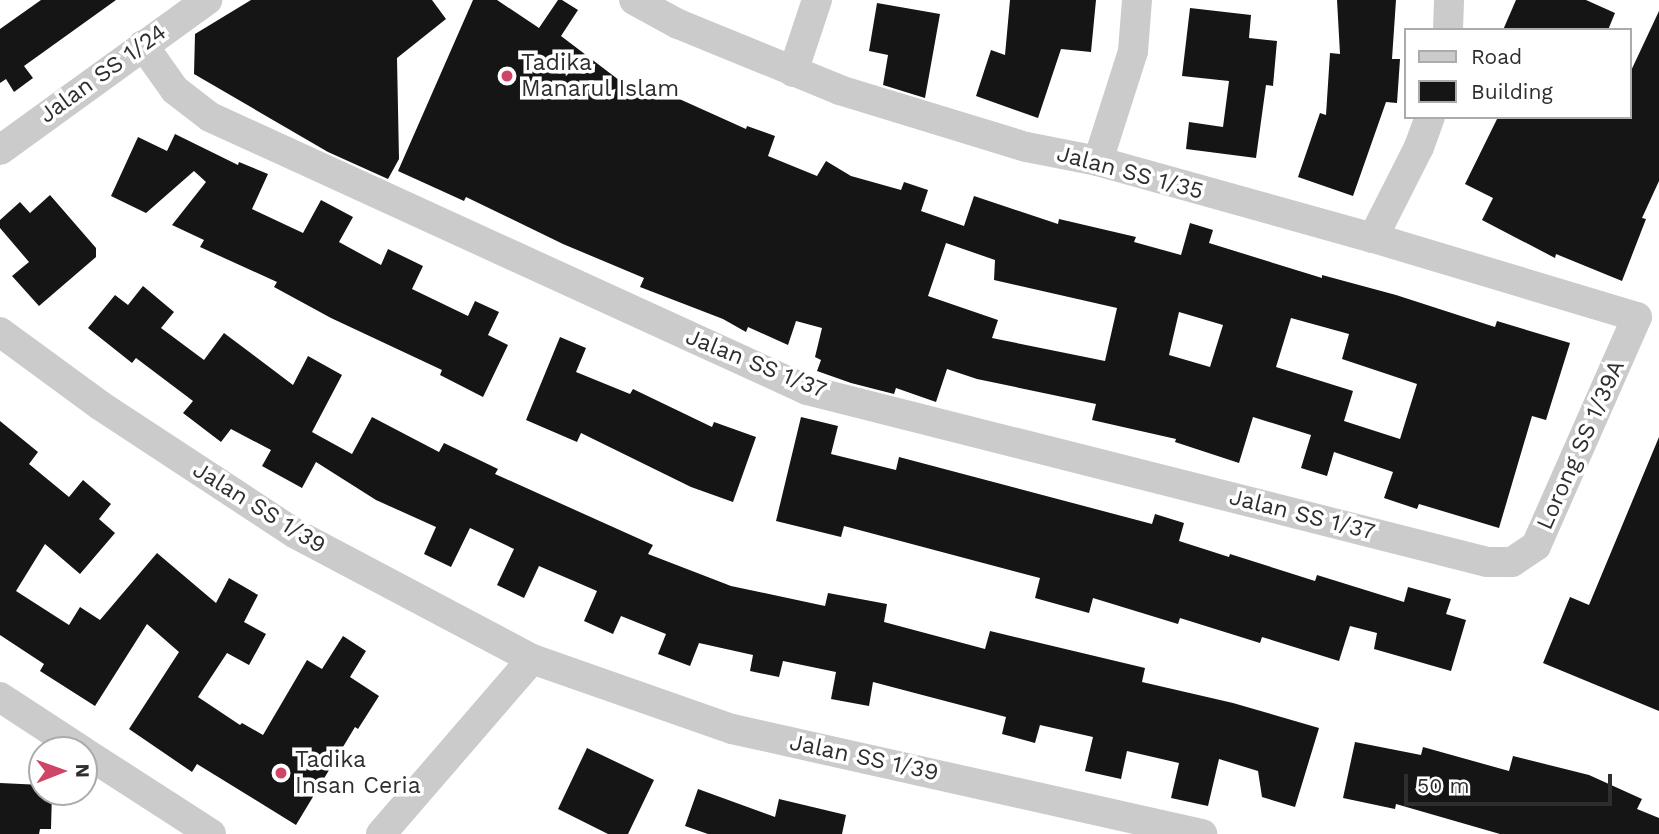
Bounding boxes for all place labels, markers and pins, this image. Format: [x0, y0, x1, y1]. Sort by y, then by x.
place label: Tadika Manarul Islam [521, 49, 680, 103]
marker: Tadika Manarul Islam [499, 68, 515, 84]
place label: Tadika Insan Ceria [295, 746, 421, 800]
marker: Tadika Insan Ceria [273, 765, 289, 781]

